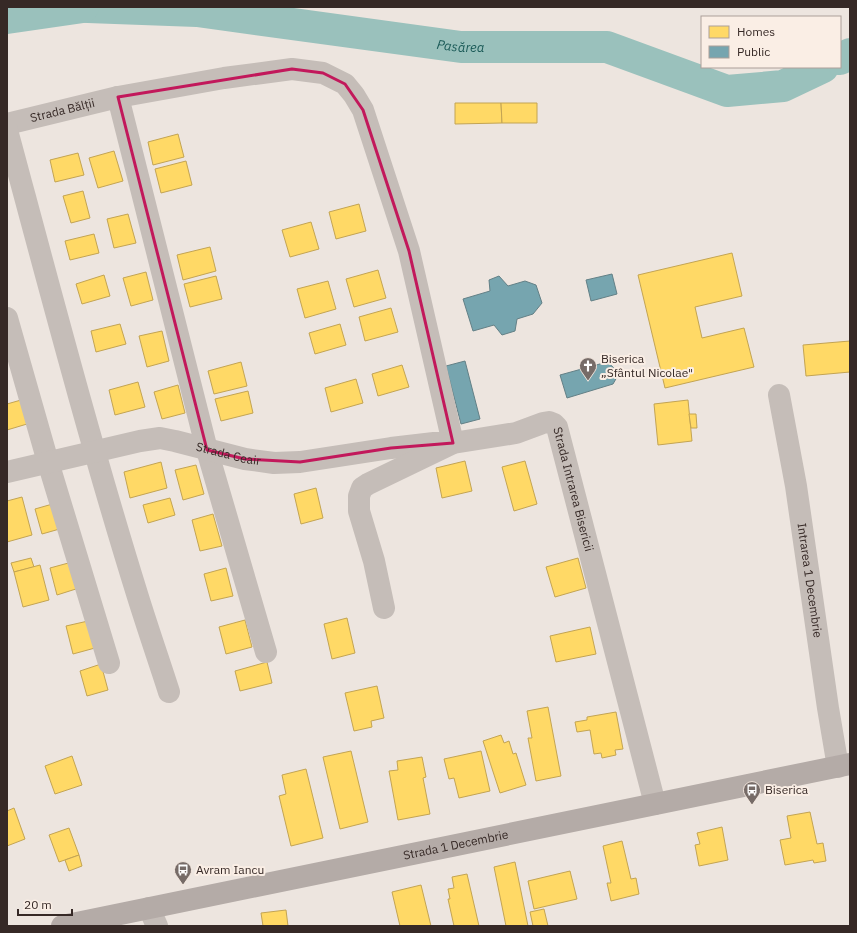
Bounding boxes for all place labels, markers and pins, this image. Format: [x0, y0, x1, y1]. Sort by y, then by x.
place label: Biserica „Sfântul Nicolae" [601, 351, 693, 380]
church icon: Biserica „Sfântul Nicolae" [578, 356, 598, 381]
bus stop icon: Biserica [742, 780, 762, 805]
place label: Biserica [765, 782, 809, 797]
bus stop icon: Avram Iancu [173, 860, 193, 885]
place label: Avram Iancu [196, 862, 264, 877]

